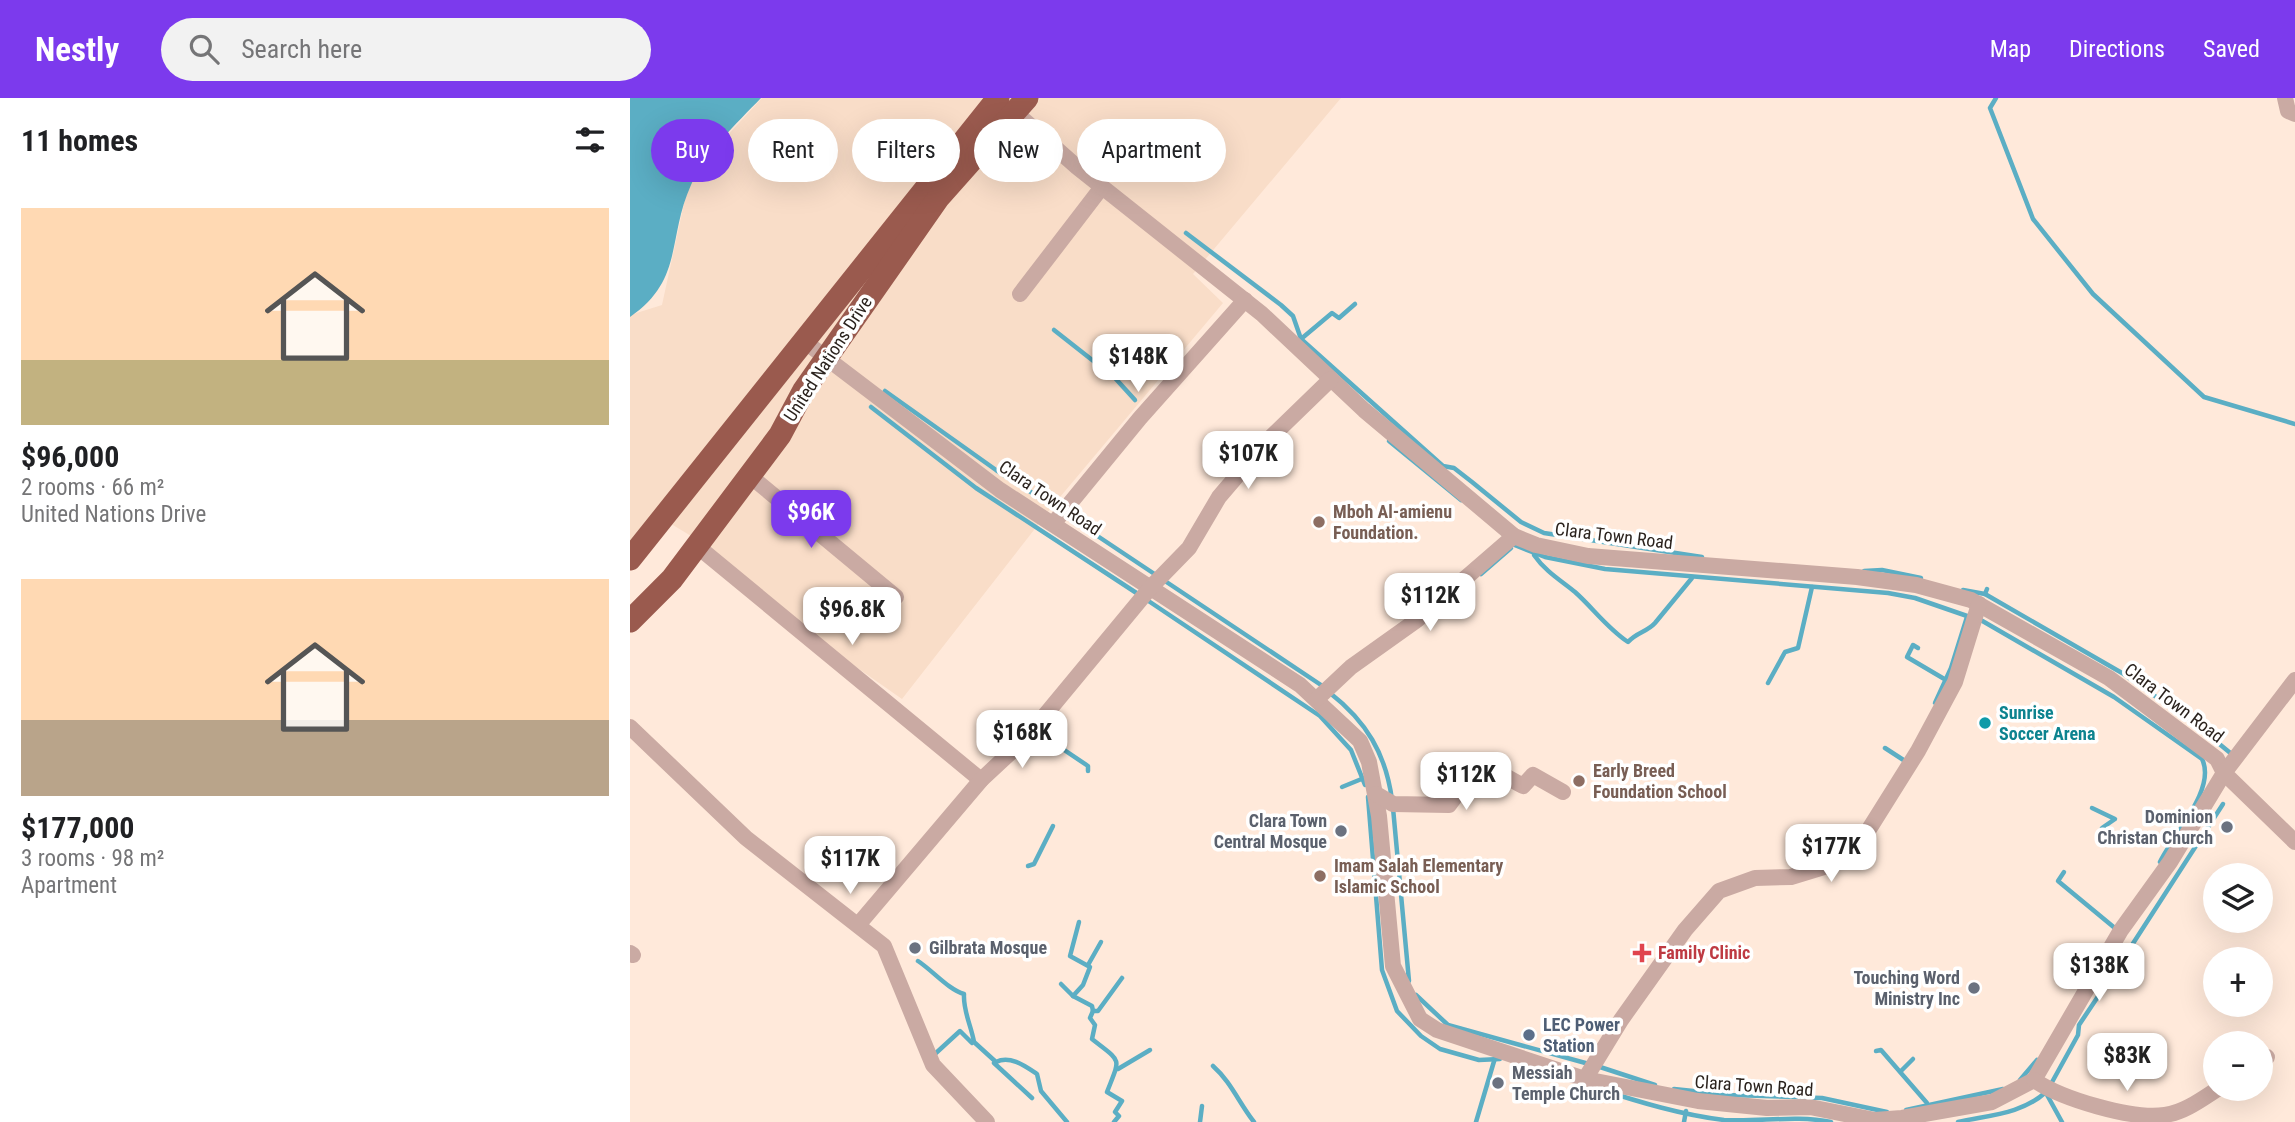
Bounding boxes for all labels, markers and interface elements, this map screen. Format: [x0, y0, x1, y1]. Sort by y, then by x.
search box [161, 18, 651, 81]
text: Nestly [35, 30, 119, 69]
icon: search [185, 30, 223, 68]
text: Search here [241, 34, 362, 64]
text: Map [1990, 35, 2031, 63]
text: Directions [2069, 35, 2165, 63]
text: Saved [2203, 35, 2260, 63]
chip: Buy [651, 119, 734, 182]
chip: Rent [748, 119, 838, 182]
chip: Filters [852, 119, 960, 182]
chip: New [974, 119, 1063, 182]
chip: Apartment [1077, 119, 1226, 182]
icon: filters [571, 121, 609, 159]
text: 11 homes [21, 123, 138, 158]
icon: home [252, 253, 378, 379]
street label: United Nations Drive [779, 292, 876, 425]
pin: $148K [1089, 334, 1187, 394]
text: $148K [1108, 343, 1168, 370]
pin: $107K [1199, 432, 1297, 491]
text: $96,000 [21, 439, 119, 474]
text: $107K [1218, 440, 1278, 467]
street label: Clara Town Road [995, 456, 1105, 539]
text: 2 rooms · 66 m² [21, 474, 164, 501]
pin: $96K [770, 490, 852, 550]
text: $96K [787, 499, 835, 526]
text: United Nations Drive [21, 501, 206, 528]
place label: Mboh Al-amienu Foundation. [1333, 501, 1452, 543]
marker: Mboh Al-amienu Foundation. [1311, 514, 1327, 530]
street label: Clara Town Road [1554, 518, 1674, 553]
pin: $112K [1381, 574, 1479, 633]
text: $112K [1400, 582, 1460, 609]
pin: $96.8K [795, 588, 909, 647]
text: $96.8K [819, 596, 885, 623]
icon: home [252, 624, 378, 750]
street label: Clara Town Road [2121, 658, 2228, 747]
place label: Sunrise Soccer Arena [1999, 702, 2095, 744]
pin: $168K [973, 710, 1071, 770]
marker: Sunrise Soccer Arena [1977, 715, 1993, 731]
text: $168K [992, 719, 1052, 746]
pin: $112K [1417, 752, 1515, 812]
place label: Early Breed Foundation School [1593, 760, 1727, 802]
text: $112K [1436, 761, 1496, 788]
marker: Early Breed Foundation School [1571, 773, 1587, 789]
place label: Dominion Christan Church [2097, 806, 2213, 848]
text: $177,000 [21, 810, 134, 845]
place label: Clara Town Central Mosque [1214, 810, 1327, 852]
marker: Dominion Christan Church [2219, 819, 2235, 835]
marker: Clara Town Central Mosque [1333, 823, 1349, 839]
pin: $177K [1782, 824, 1880, 884]
text: $177K [1801, 833, 1861, 860]
pin: $117K [801, 836, 899, 896]
text: 3 rooms · 98 m² [21, 845, 164, 872]
text: $117K [820, 845, 880, 872]
place label: Imam Salah Elementary Islamic School [1334, 855, 1503, 897]
map controls [2203, 863, 2273, 1101]
button: layers [2203, 863, 2273, 933]
marker: Imam Salah Elementary Islamic School [1312, 868, 1328, 884]
text: Apartment [21, 872, 117, 899]
place label: Gilbrata Mosque [929, 937, 1047, 958]
marker: Gilbrata Mosque [907, 940, 923, 956]
place label: Family Clinic [1658, 942, 1750, 963]
marker: Family Clinic [1632, 943, 1652, 963]
pin: $138K [2050, 944, 2148, 1003]
button: + [2203, 947, 2273, 1017]
text: $138K [2069, 952, 2129, 979]
place label: Touching Word Ministry Inc [1854, 967, 1960, 1009]
marker: Touching Word Ministry Inc [1966, 980, 1982, 996]
place label: LEC Power Station [1543, 1014, 1620, 1056]
marker: LEC Power Station [1521, 1027, 1537, 1043]
button: − [2203, 1031, 2273, 1101]
pin: $83K [2086, 1034, 2168, 1093]
text: $83K [2103, 1042, 2151, 1069]
place label: Messiah Temple Church [1512, 1062, 1620, 1104]
street label: Clara Town Road [1694, 1071, 1814, 1100]
marker: Messiah Temple Church [1490, 1075, 1506, 1091]

